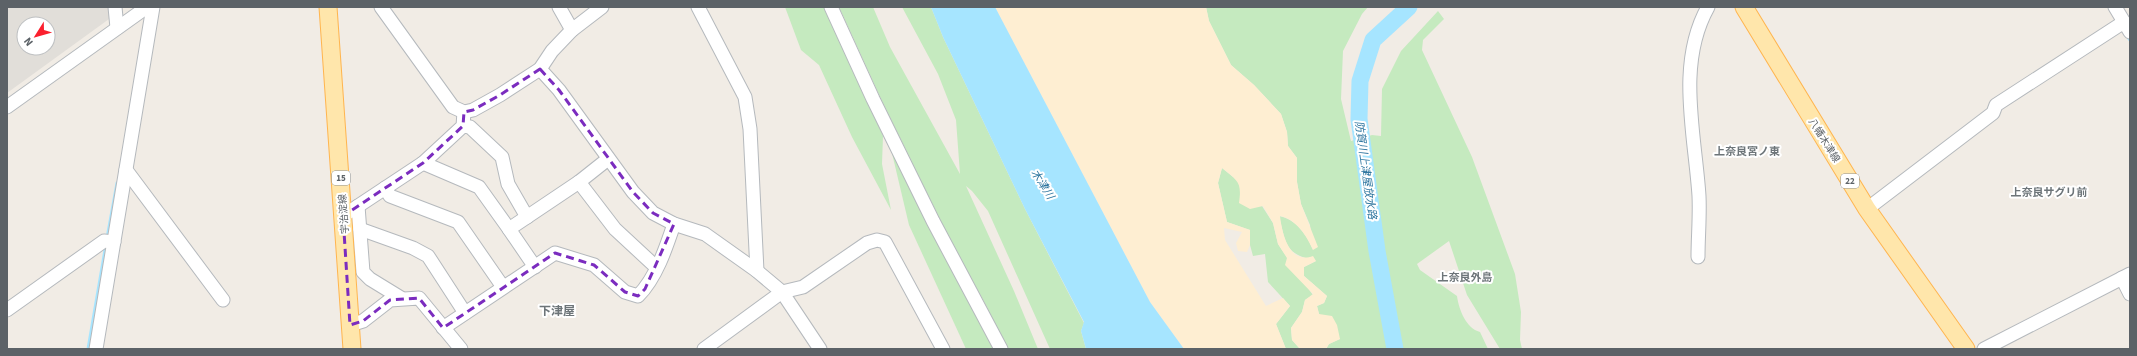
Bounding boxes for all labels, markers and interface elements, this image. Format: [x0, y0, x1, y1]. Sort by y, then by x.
north arrow [16, 16, 56, 56]
text: N [20, 34, 37, 49]
street label: 八幡木津線 [1805, 116, 1843, 165]
water label: 防賀川上津屋放水路 [1351, 120, 1380, 221]
district label: 上奈良宮ノ東 [1714, 144, 1780, 159]
water label: 木津川 [1027, 166, 1058, 203]
road number: 15 [332, 171, 350, 185]
road number: 22 [1841, 174, 1859, 188]
district label: 上奈良サグリ前 [2011, 185, 2088, 200]
street label: 宇治淀線 [336, 193, 352, 234]
district label: 上奈良外島 [1438, 270, 1493, 285]
district label: 下津屋 [539, 303, 575, 320]

